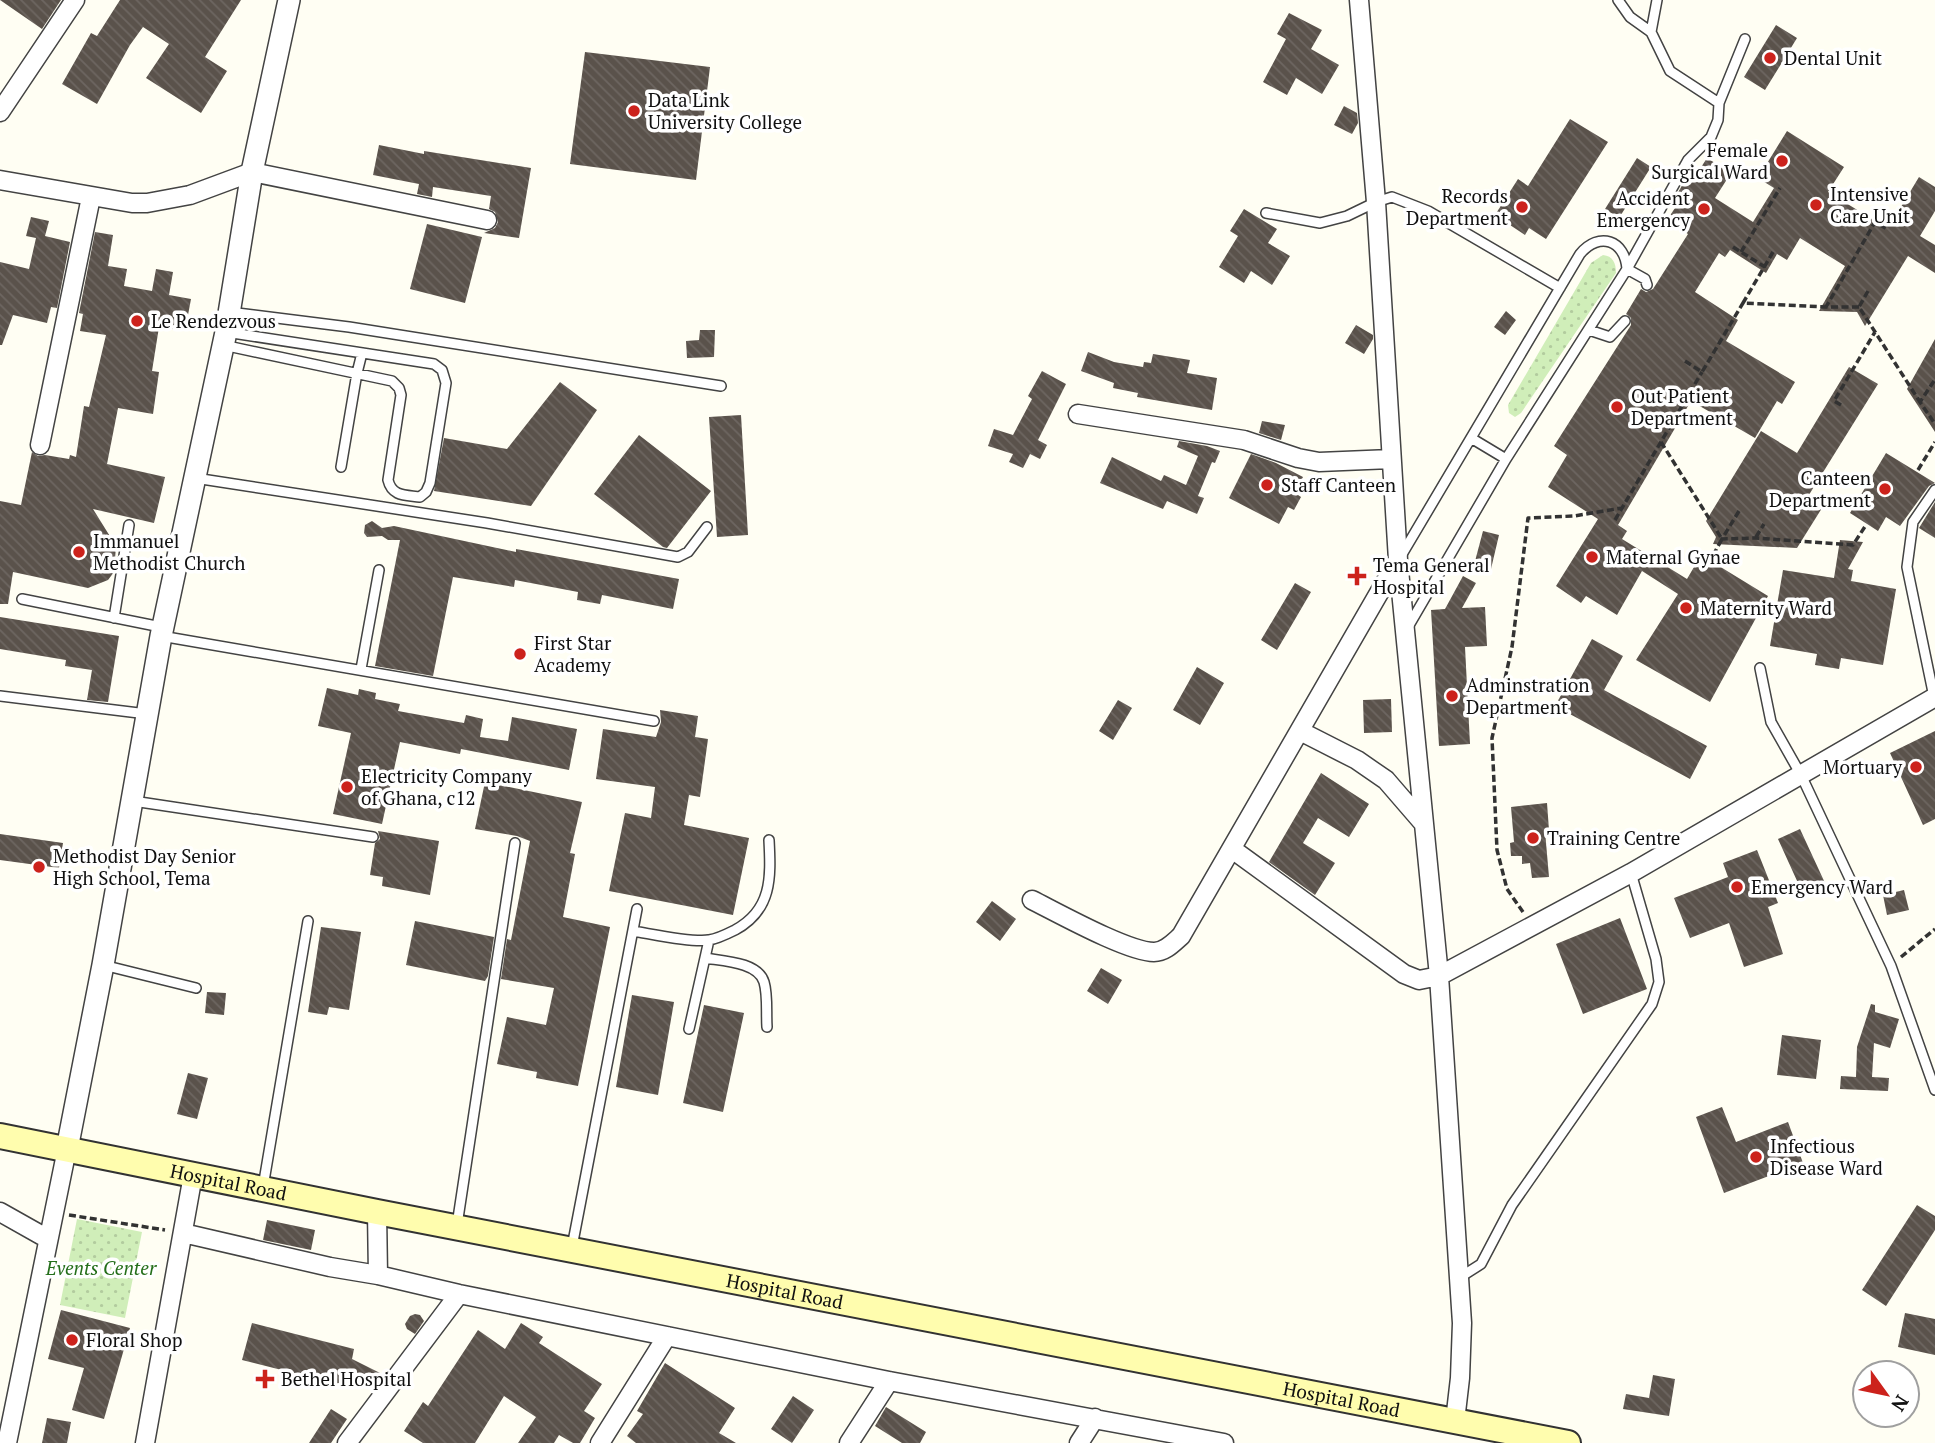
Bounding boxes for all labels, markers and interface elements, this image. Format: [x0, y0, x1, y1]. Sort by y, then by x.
place label: Dental Unit [1784, 45, 1882, 70]
marker: Dental Unit [1762, 50, 1778, 66]
place label: Data Link University College [648, 87, 802, 134]
marker: Data Link University College [626, 103, 642, 119]
place label: Female Surgical Ward [1651, 137, 1768, 184]
marker: Female Surgical Ward [1774, 153, 1790, 169]
place label: Intensive Care Unit [1830, 181, 1910, 228]
place label: Records Department [1406, 183, 1508, 230]
place label: Accident Emergency [1596, 185, 1690, 232]
marker: Intensive Care Unit [1808, 197, 1824, 213]
marker: Records Department [1514, 199, 1530, 215]
marker: Accident Emergency [1696, 201, 1712, 217]
place label: Le Rendezvous [151, 308, 276, 333]
marker: Le Rendezvous [129, 313, 145, 329]
place label: Out Patient Department [1631, 383, 1733, 430]
marker: Out Patient Department [1609, 399, 1625, 415]
place label: Canteen Department [1769, 465, 1871, 512]
place label: Staff Canteen [1281, 472, 1396, 497]
marker: Staff Canteen [1259, 477, 1275, 493]
marker: Canteen Department [1877, 481, 1893, 497]
place label: Immanuel Methodist Church [93, 528, 246, 575]
marker: Immanuel Methodist Church [71, 544, 87, 560]
place label: Maternal Gynae [1606, 544, 1740, 569]
marker: Maternal Gynae [1584, 549, 1600, 565]
place label: Tema General Hospital [1373, 552, 1490, 599]
marker: Tema General Hospital [1347, 566, 1367, 586]
place label: Maternity Ward [1700, 595, 1833, 620]
marker: Maternity Ward [1678, 600, 1694, 616]
place label: First Star Academy [534, 630, 612, 677]
marker: First Star Academy [512, 646, 528, 662]
place label: Adminstration Department [1466, 672, 1590, 719]
marker: Adminstration Department [1444, 688, 1460, 704]
place label: Mortuary [1823, 754, 1902, 779]
marker: Mortuary [1908, 759, 1924, 775]
place label: Electricity Company of Ghana, c12 [361, 763, 532, 810]
marker: Electricity Company of Ghana, c12 [339, 779, 355, 795]
place label: Training Centre [1547, 825, 1680, 850]
marker: Training Centre [1525, 830, 1541, 846]
place label: Methodist Day Senior High School, Tema [53, 843, 236, 890]
marker: Methodist Day Senior High School, Tema [31, 859, 47, 875]
place label: Emergency Ward [1751, 874, 1894, 899]
marker: Emergency Ward [1729, 879, 1745, 895]
place label: Infectious Disease Ward [1770, 1133, 1883, 1180]
marker: Infectious Disease Ward [1748, 1149, 1764, 1165]
street label: Hospital Road [168, 1158, 290, 1206]
park label: Events Center [45, 1255, 157, 1280]
street label: Hospital Road [724, 1267, 846, 1314]
place label: Floral Shop [86, 1327, 182, 1352]
marker: Floral Shop [64, 1332, 80, 1348]
north arrow [1851, 1359, 1921, 1429]
place label: Bethel Hospital [281, 1366, 412, 1391]
marker: Bethel Hospital [255, 1369, 275, 1389]
street label: Hospital Road [1281, 1375, 1403, 1422]
text: N [1886, 1391, 1915, 1417]

